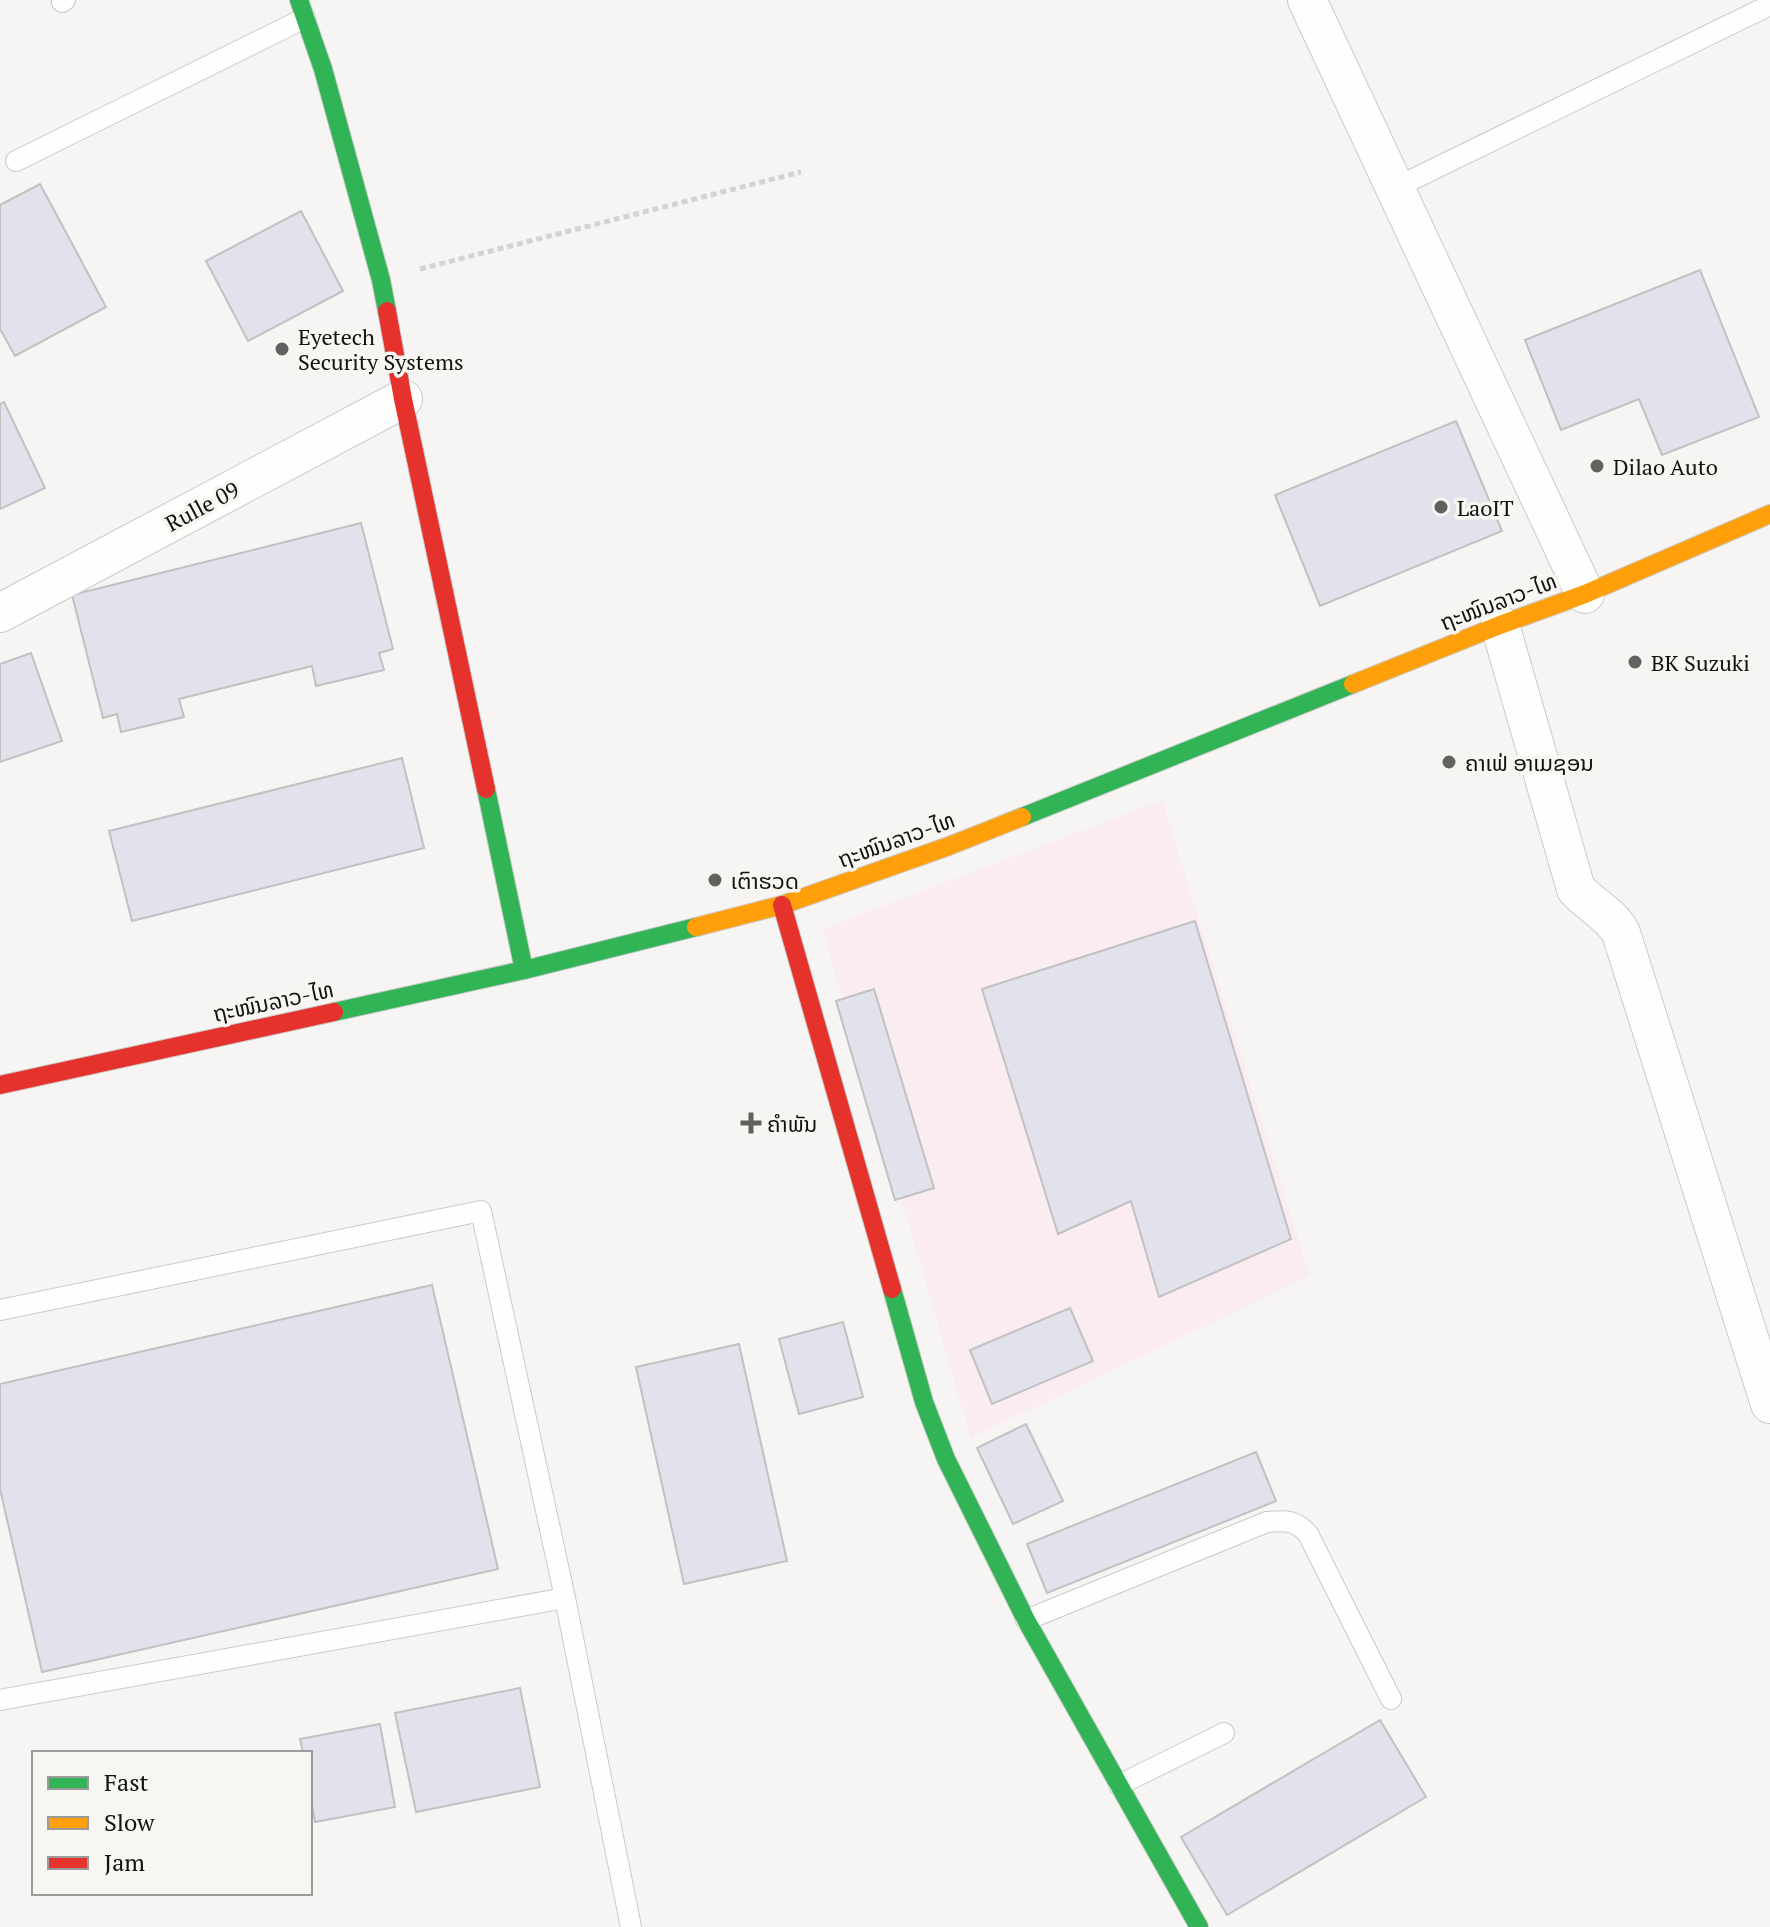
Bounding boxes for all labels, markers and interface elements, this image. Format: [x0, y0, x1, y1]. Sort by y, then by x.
place label: Eyetech Security Systems [298, 322, 464, 376]
marker: Eyetech Security Systems [273, 340, 291, 358]
place label: Dilao Auto [1613, 452, 1718, 481]
marker: Dilao Auto [1588, 457, 1606, 475]
street label: Rulle 09 [160, 474, 244, 538]
place label: LaoIT [1457, 493, 1514, 522]
marker: LaoIT [1432, 498, 1450, 516]
street label: ຖະໜົນລາວ-ໄທ [1435, 565, 1561, 637]
place label: BK Suzuki [1651, 648, 1750, 677]
marker: BK Suzuki [1626, 653, 1644, 671]
place label: ຄາເຟ່ ອາເມຊອນ [1465, 748, 1594, 777]
marker: ຄາເຟ່ ອາເມຊອນ [1440, 753, 1458, 771]
street label: ຖະໜົນລາວ-ໄທ [833, 804, 959, 874]
place label: ເຕົາຮວດ [731, 866, 799, 895]
marker: ເຕົາຮວດ [706, 871, 724, 889]
street label: ຖະໜົນລາວ-ໄທ [210, 974, 336, 1028]
place label: ຄໍາພັນ [767, 1109, 817, 1138]
marker: ຄໍາພັນ [742, 1114, 760, 1132]
legend [32, 1751, 312, 1895]
text: Fast [104, 1766, 149, 1798]
text: Slow [104, 1806, 155, 1838]
text: Jam [104, 1846, 145, 1878]

